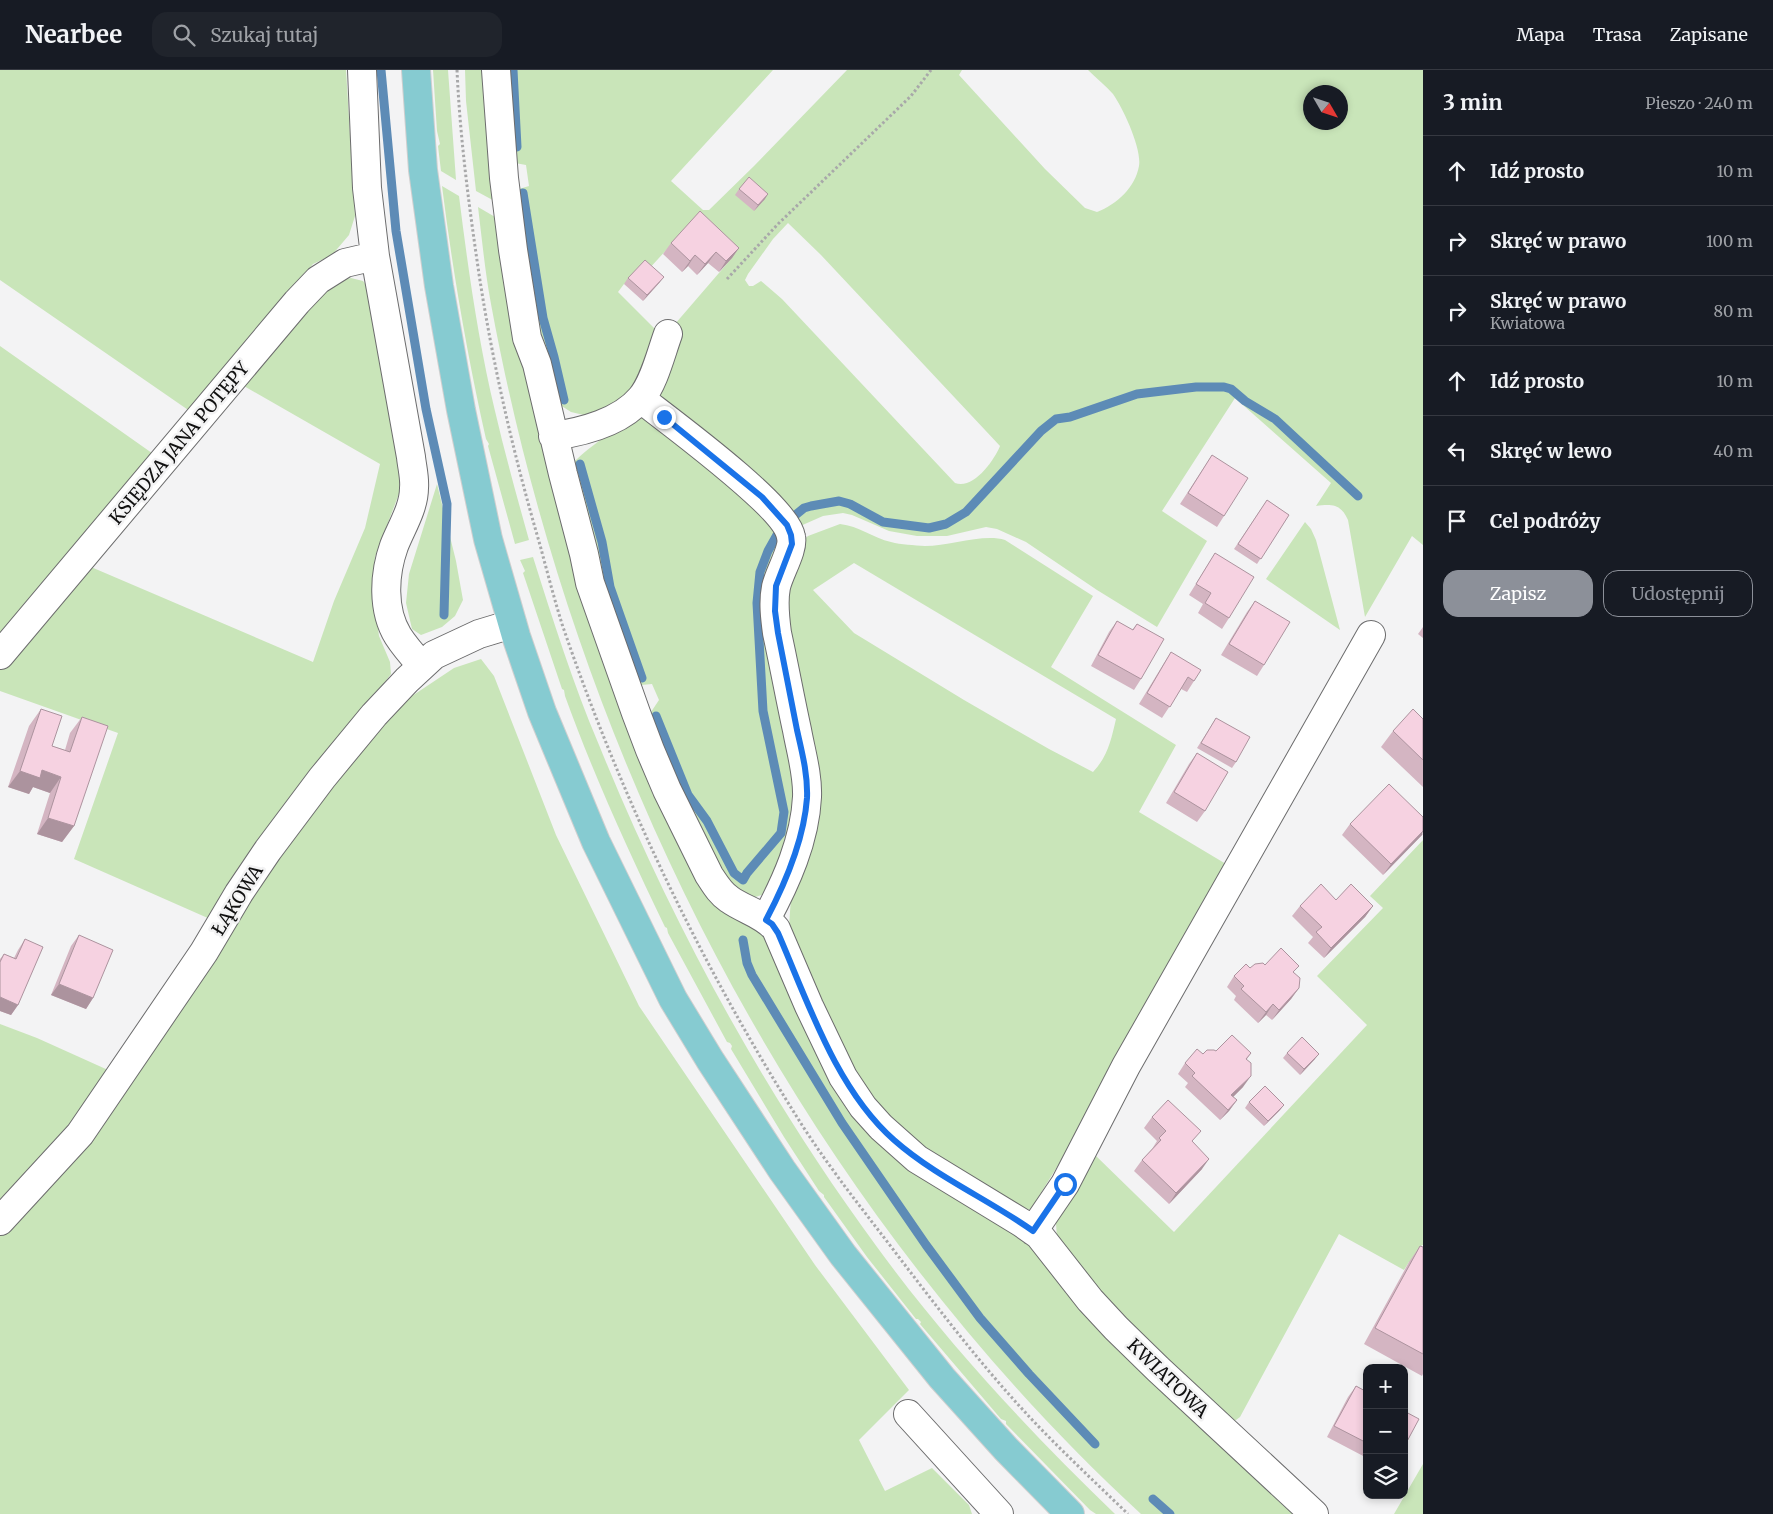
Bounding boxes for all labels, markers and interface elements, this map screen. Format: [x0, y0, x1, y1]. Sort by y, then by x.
search box [152, 12, 502, 57]
text: Nearbee [25, 19, 122, 50]
icon: search [170, 21, 198, 49]
text: Szukaj tutaj [210, 23, 318, 47]
text: Mapa [1517, 23, 1565, 46]
text: Trasa [1593, 23, 1642, 46]
text: Zapisane [1670, 23, 1748, 46]
north arrow [1303, 85, 1348, 130]
text: 3 min [1443, 89, 1502, 116]
text: Pieszo · 240 m [1645, 93, 1753, 113]
icon: ahead [1443, 157, 1471, 185]
text: Idź prosto [1490, 159, 1584, 183]
text: 10 m [1716, 161, 1753, 181]
icon: right [1443, 227, 1471, 255]
text: Skręć w prawo [1490, 229, 1626, 253]
text: 100 m [1706, 231, 1753, 251]
text: Skręć w prawo [1490, 289, 1626, 313]
icon: right [1443, 297, 1471, 325]
text: 80 m [1714, 301, 1753, 321]
text: Kwiatowa [1490, 313, 1565, 333]
street label: KSIĘDZA JANA POTĘPY [104, 357, 254, 529]
icon: ahead [1443, 367, 1471, 395]
text: Idź prosto [1490, 369, 1584, 393]
text: 10 m [1716, 371, 1753, 391]
route end [653, 406, 676, 429]
icon: left [1443, 437, 1471, 465]
text: Skręć w lewo [1490, 439, 1612, 463]
text: 40 m [1713, 441, 1753, 461]
icon: arrive [1443, 507, 1471, 535]
text: Cel podróży [1490, 509, 1601, 533]
button: Zapisz [1443, 570, 1593, 617]
button: Udostępnij [1603, 570, 1753, 617]
street label: ŁĄKOWA [206, 860, 268, 939]
route start [1054, 1173, 1077, 1196]
street label: KWIATOWA [1122, 1333, 1214, 1423]
map controls [1363, 1364, 1408, 1499]
button: + [1363, 1364, 1408, 1409]
button: − [1363, 1409, 1408, 1454]
button: layers [1363, 1454, 1408, 1499]

